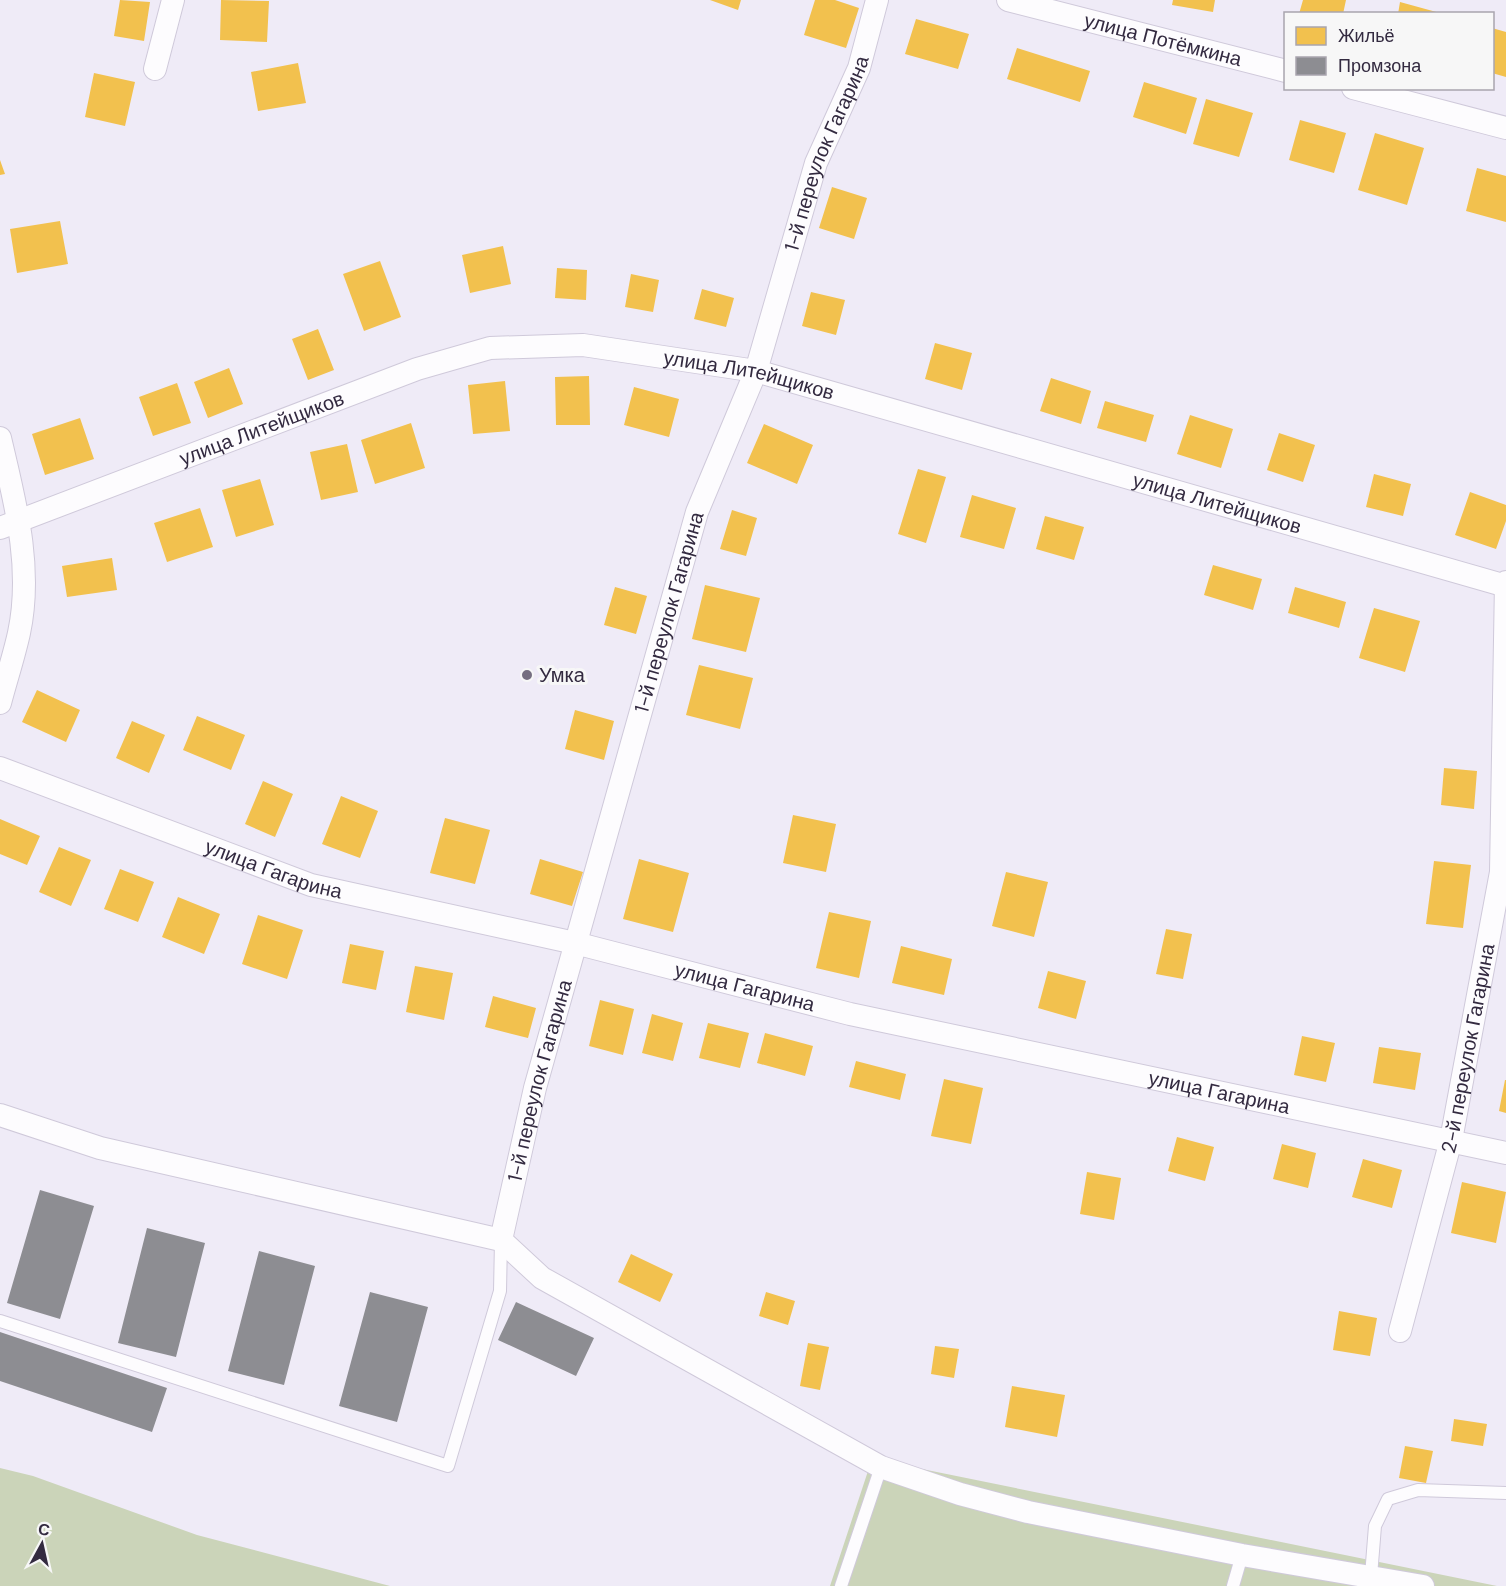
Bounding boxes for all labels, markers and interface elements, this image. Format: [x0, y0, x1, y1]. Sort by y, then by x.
street label: улица Потёмкина [1082, 7, 1245, 72]
legend [1284, 12, 1494, 90]
text: Жильё [1338, 24, 1395, 48]
street label: 1-й переулок Гагарина [778, 52, 875, 254]
text: Промзона [1338, 54, 1422, 78]
street label: улица Литейщиков [662, 344, 837, 406]
street label: улица Литейщиков [176, 385, 348, 471]
street label: улица Литейщиков [1130, 467, 1305, 540]
street label: 1-й переулок Гагарина [628, 508, 710, 716]
place label: Умка [539, 662, 586, 688]
marker: Умка [520, 668, 534, 682]
street label: улица Гагарина [202, 833, 345, 905]
street label: 2-й переулок Гагарина [1435, 940, 1501, 1156]
street label: улица Гагарина [672, 956, 818, 1018]
street label: 1-й переулок Гагарина [501, 976, 578, 1184]
street label: улица Гагарина [1146, 1065, 1293, 1120]
north arrow [12, 1514, 72, 1574]
text: С [37, 1518, 52, 1541]

